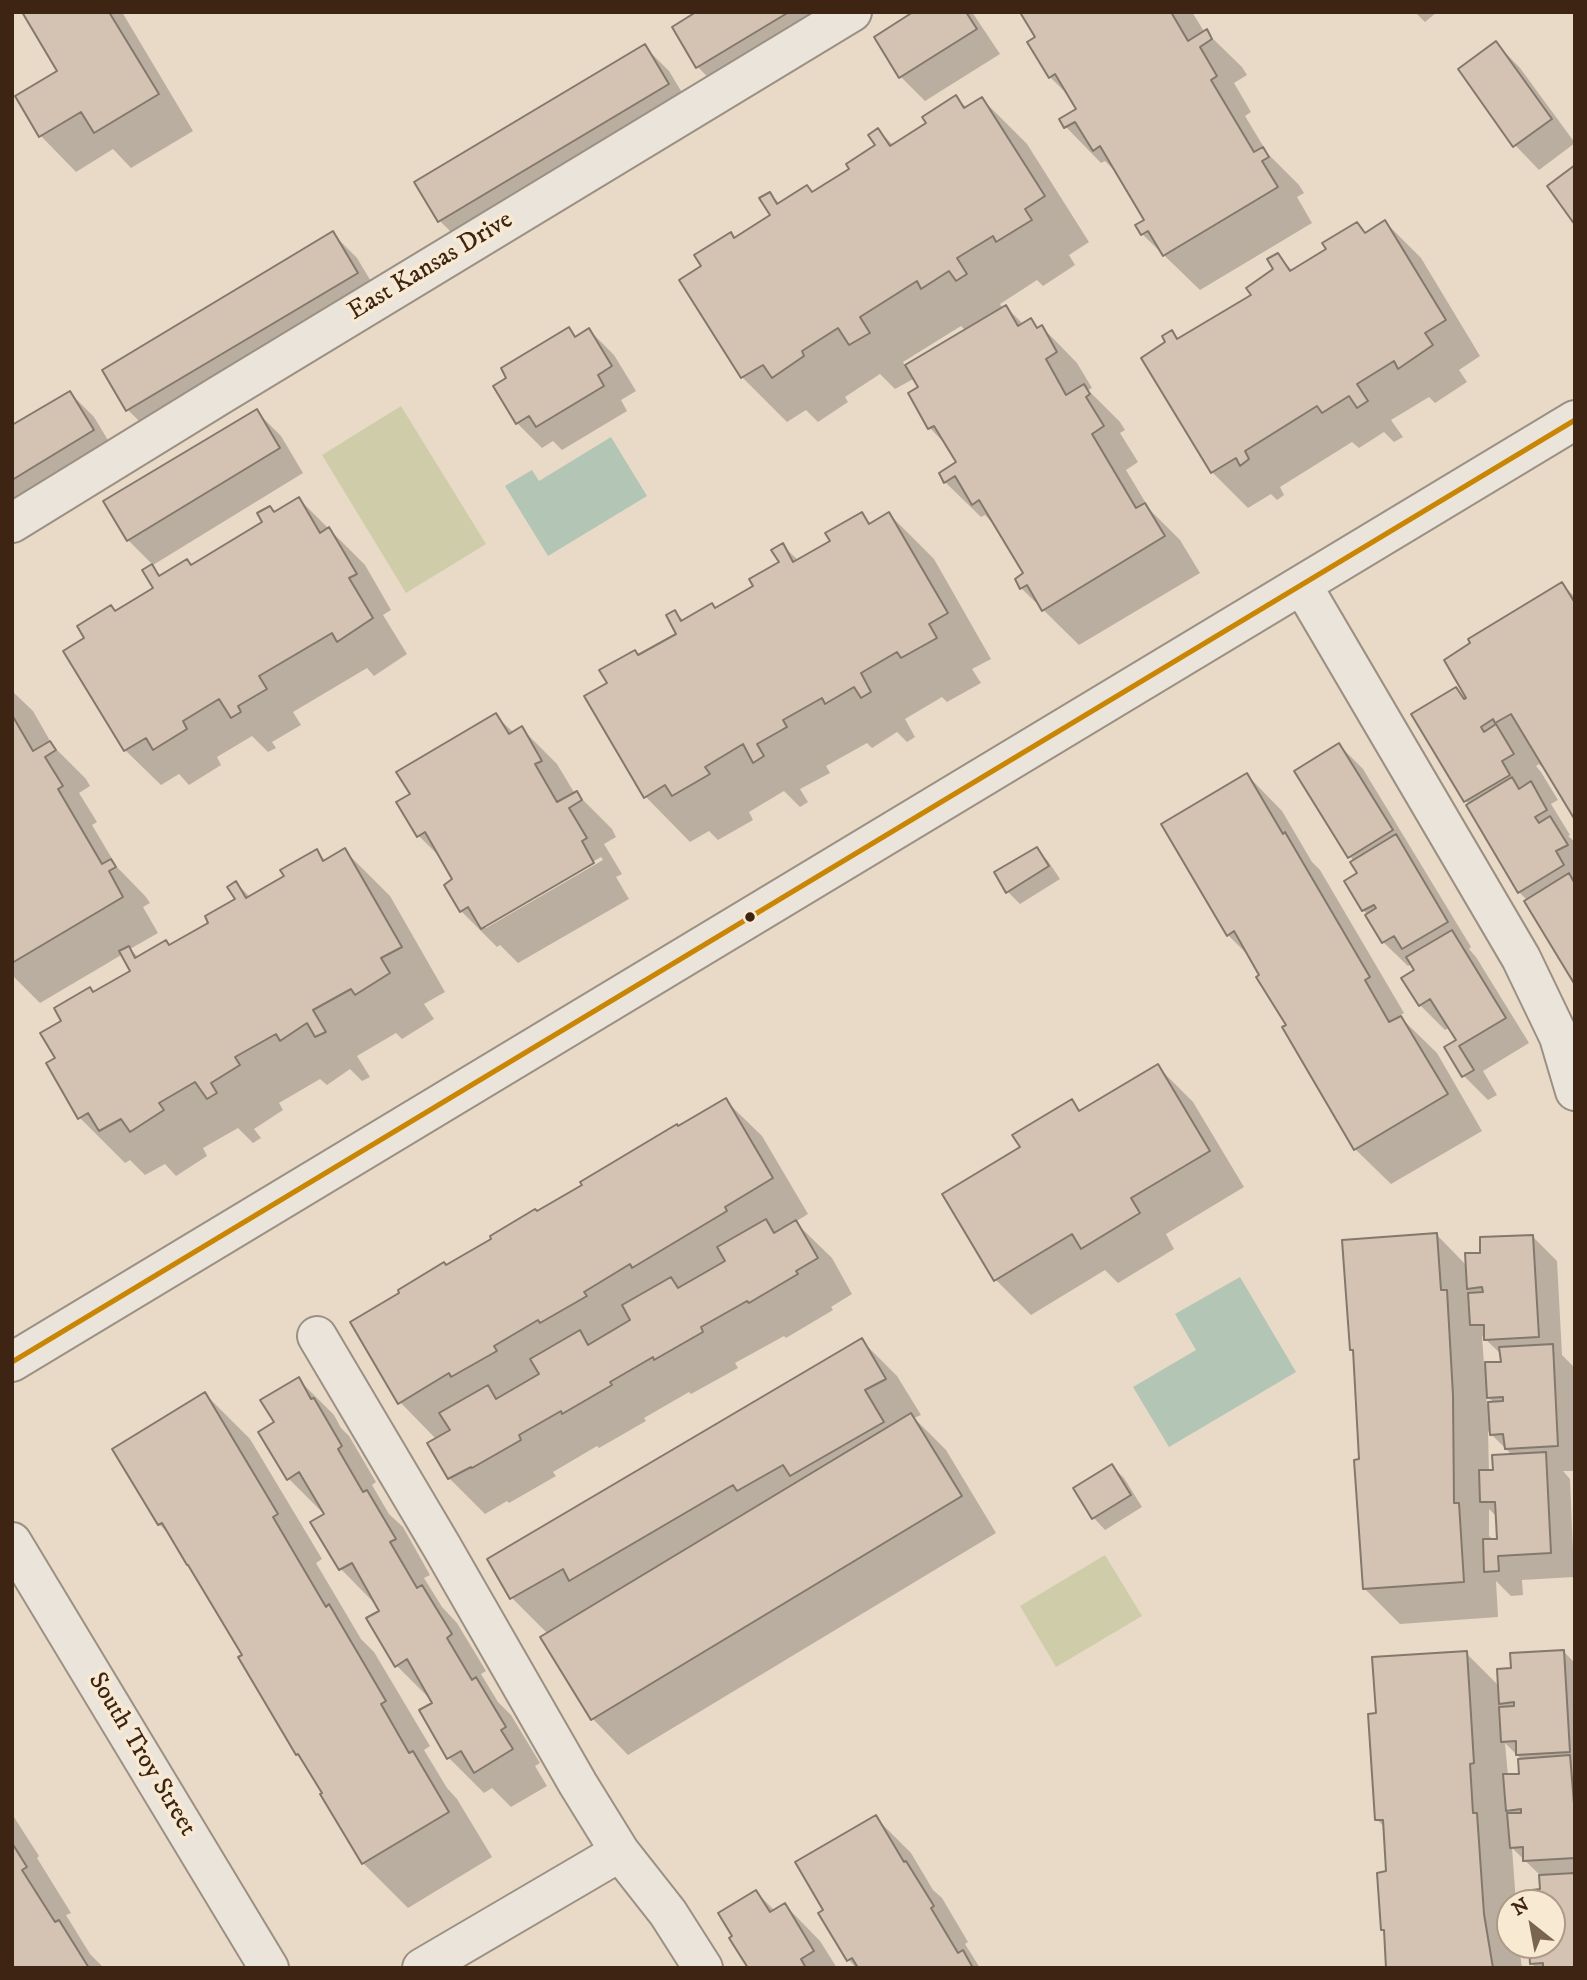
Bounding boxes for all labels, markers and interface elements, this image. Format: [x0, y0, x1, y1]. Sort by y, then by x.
street label: East Kansas Drive [343, 206, 519, 328]
unlabelled marker [743, 910, 757, 924]
street label: South Troy Street [80, 1668, 202, 1842]
north arrow [1496, 1889, 1566, 1959]
text: N [1508, 1893, 1534, 1921]

